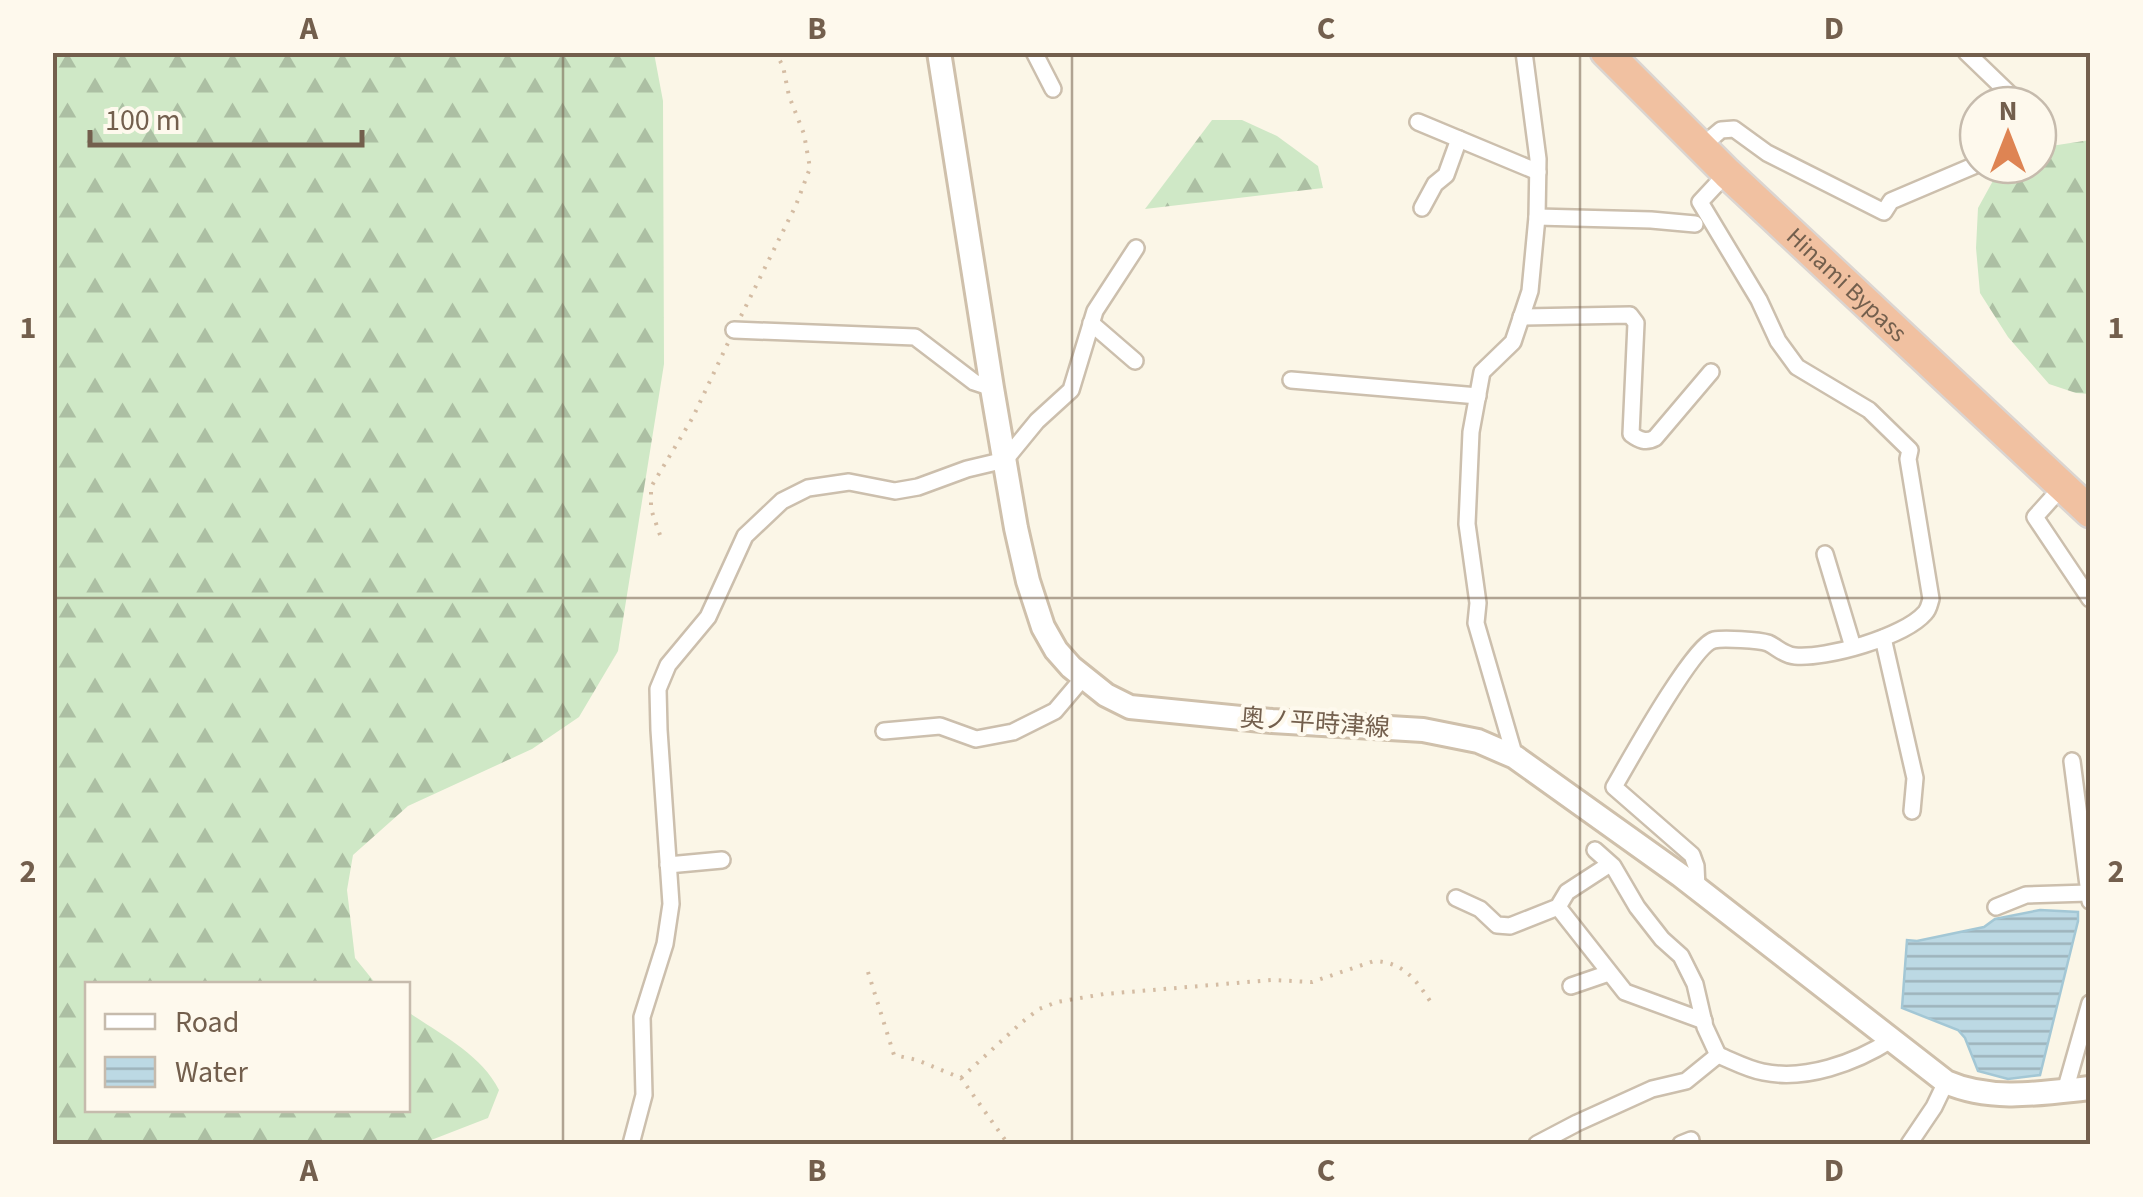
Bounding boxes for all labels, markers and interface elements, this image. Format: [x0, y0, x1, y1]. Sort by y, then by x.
text: A [299, 6, 319, 52]
text: B [807, 6, 827, 52]
text: C [1317, 6, 1335, 52]
text: D [1824, 6, 1844, 52]
scale bar [90, 85, 362, 147]
north arrow [1958, 85, 2058, 185]
text: N [1999, 91, 2017, 131]
text: 100 m [105, 99, 181, 142]
street label: Hinami Bypass [1778, 219, 1915, 351]
text: 1 [20, 305, 36, 351]
text: 1 [2108, 305, 2124, 351]
street label: 奥ノ平時津線 [1239, 700, 1391, 746]
text: 2 [20, 849, 36, 895]
text: 2 [2108, 849, 2124, 895]
legend [85, 982, 410, 1112]
text: Road [175, 1001, 239, 1044]
text: Water [175, 1051, 248, 1094]
text: A [299, 1148, 319, 1194]
text: B [807, 1148, 827, 1194]
text: C [1317, 1148, 1335, 1194]
text: D [1824, 1148, 1844, 1194]

